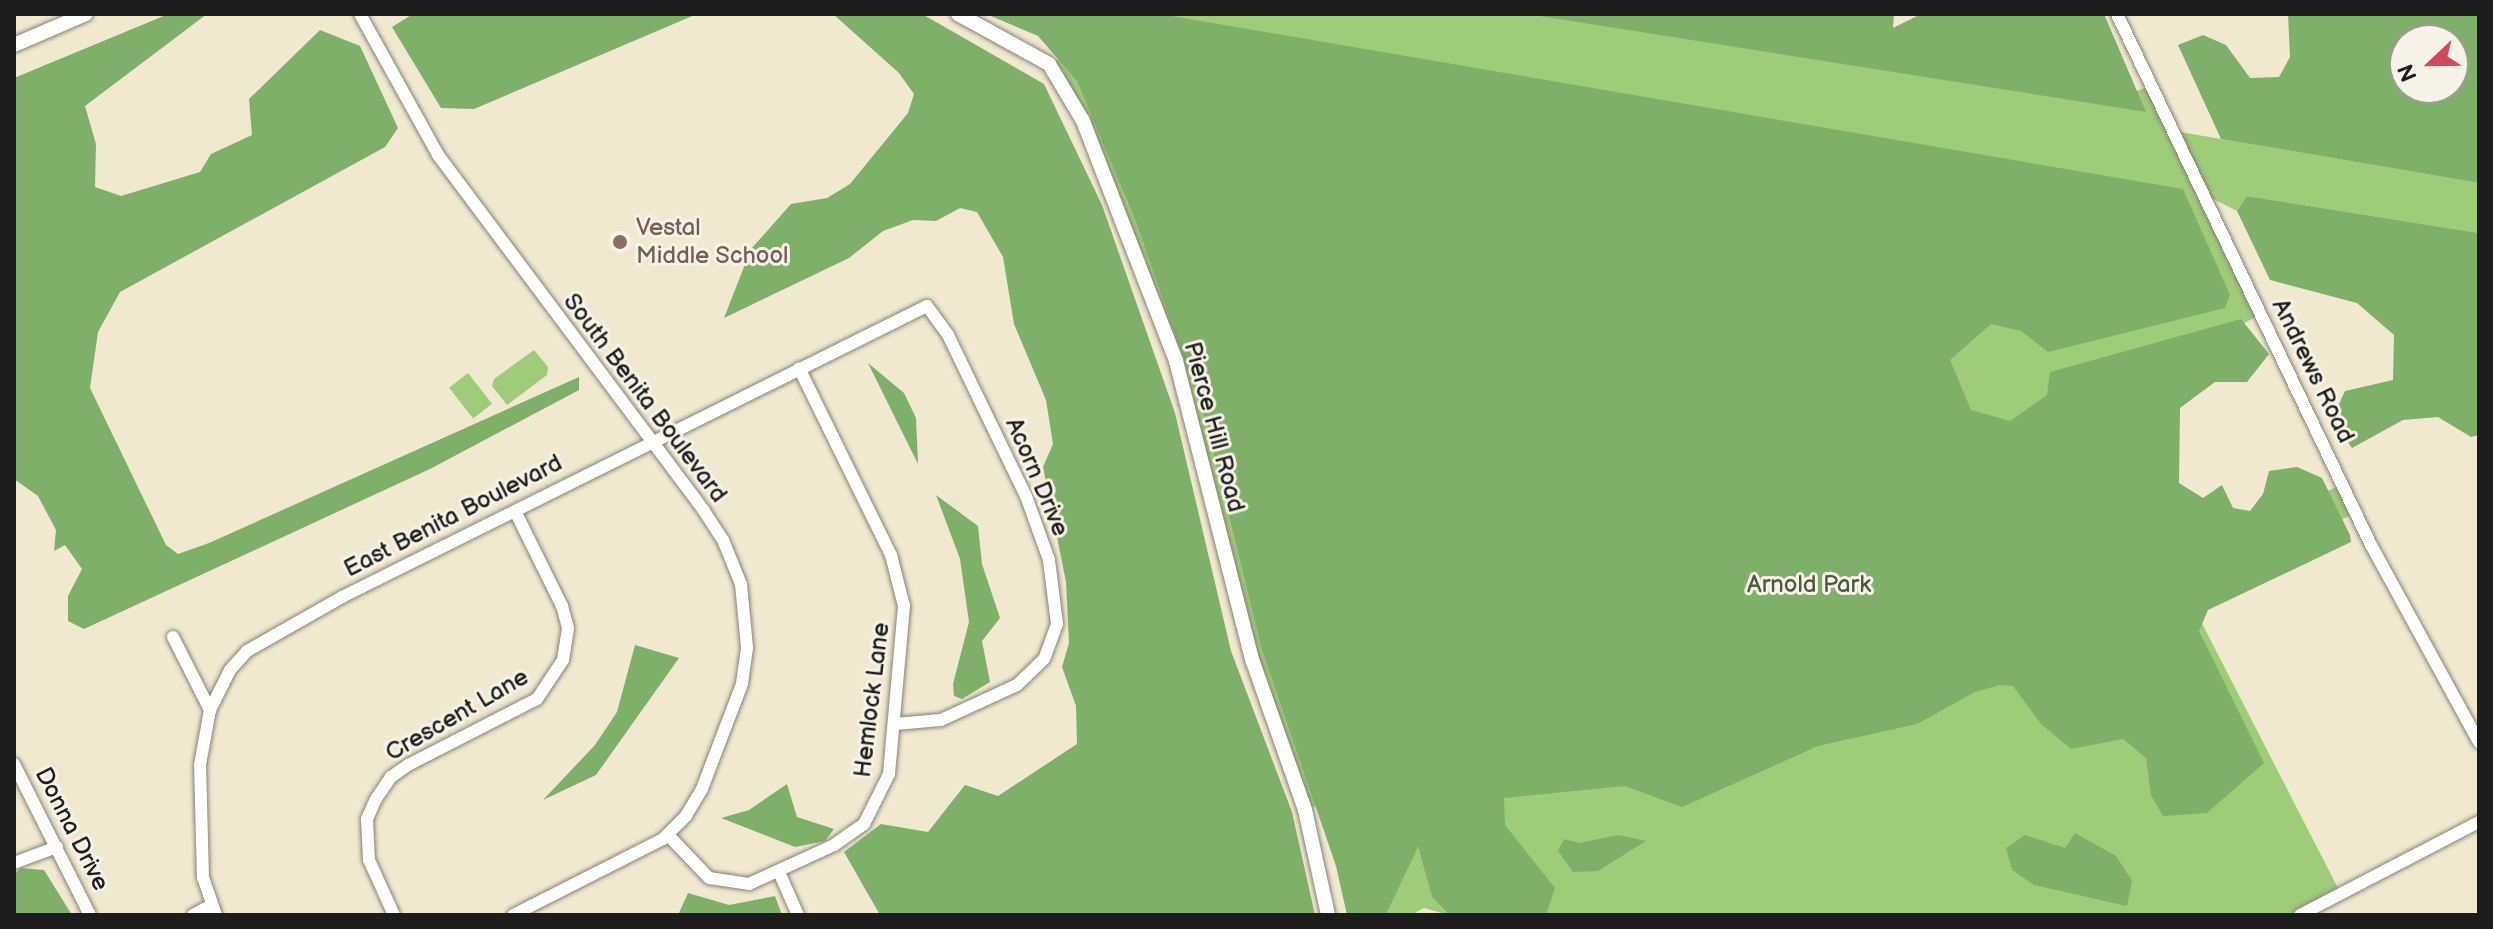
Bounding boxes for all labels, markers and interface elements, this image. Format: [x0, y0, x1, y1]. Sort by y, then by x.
north arrow [2389, 24, 2469, 104]
text: N [2393, 60, 2424, 85]
place label: Vestal Middle School [636, 214, 789, 270]
marker: Vestal Middle School [611, 233, 629, 251]
street label: South Benita Boulevard [557, 288, 733, 508]
street label: Andrews Road [2266, 294, 2360, 448]
street label: Pierce Hill Road [1177, 339, 1251, 515]
street label: Acorn Drive [999, 414, 1075, 540]
street label: East Benita Boulevard [339, 448, 567, 584]
park label: Arnold Park [1747, 571, 1871, 599]
street label: Hemlock Lane [848, 621, 896, 779]
street label: Crescent Lane [380, 662, 534, 768]
street label: Donna Drive [29, 763, 115, 895]

